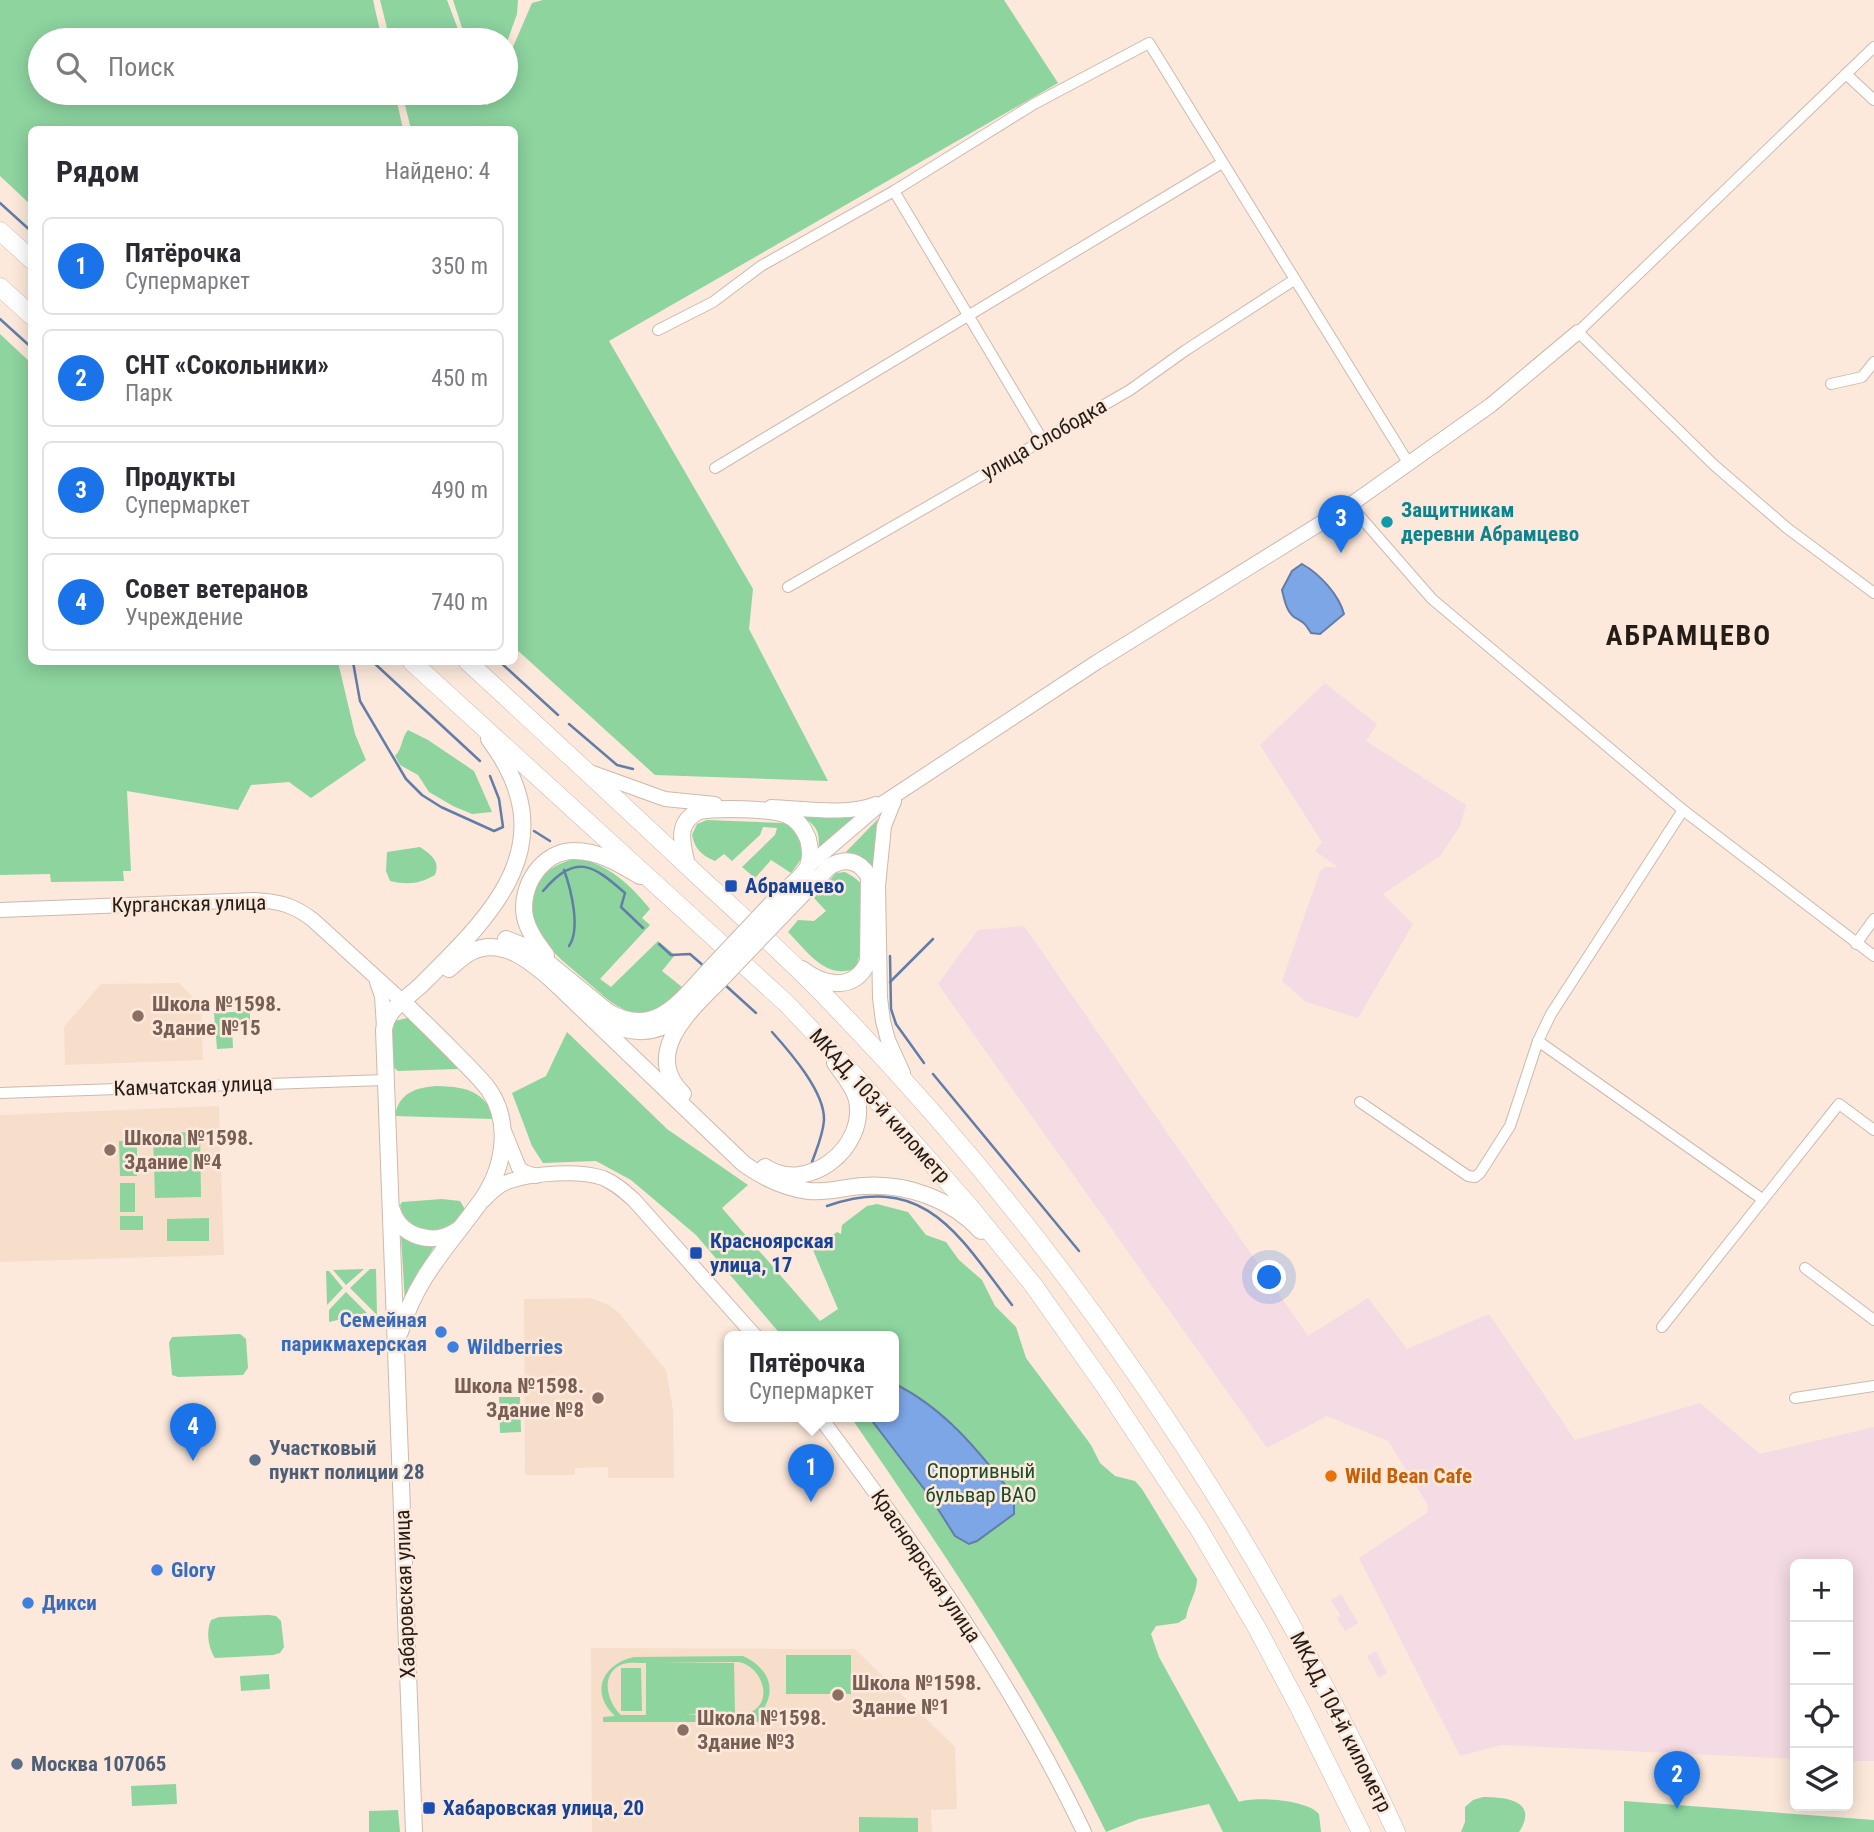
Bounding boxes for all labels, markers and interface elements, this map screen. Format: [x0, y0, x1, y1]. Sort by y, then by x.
search box [28, 28, 518, 105]
icon: search [52, 48, 90, 86]
text: Поиск [108, 52, 175, 82]
text: Рядом [56, 154, 140, 189]
text: Найдено: 4 [385, 158, 490, 185]
text: Пятёрочка [125, 238, 241, 268]
text: 1 [75, 253, 87, 280]
text: 350 m [431, 253, 488, 280]
text: Супермаркет [125, 268, 250, 295]
text: СНТ «Сокольники» [125, 350, 329, 380]
text: 2 [75, 365, 87, 392]
text: 450 m [431, 365, 488, 392]
text: Парк [125, 380, 173, 407]
street label: улица Слободка [977, 394, 1111, 484]
text: Продукты [125, 462, 236, 492]
text: 3 [75, 477, 87, 504]
text: 490 m [431, 477, 488, 504]
text: Супермаркет [125, 492, 250, 519]
pin: 3 [1318, 495, 1364, 553]
place label: Защитникам деревни Абрамцево [1401, 498, 1579, 546]
marker: Защитникам деревни Абрамцево [1379, 514, 1395, 530]
text: Совет ветеранов [125, 574, 308, 604]
text: 4 [75, 589, 87, 616]
text: 740 m [431, 589, 488, 616]
text: Учреждение [125, 604, 243, 631]
district label: АБРАМЦЕВО [1606, 619, 1772, 652]
place label: Абрамцево [745, 874, 844, 898]
marker: Абрамцево [723, 878, 739, 894]
street label: Курганская улица [111, 891, 267, 917]
place label: Школа №1598. Здание №15 [152, 992, 282, 1040]
marker: Школа №1598. Здание №15 [130, 1008, 146, 1024]
street label: МКАД, 103-й километр [804, 1024, 956, 1188]
street label: Камчатская улица [113, 1071, 273, 1101]
place label: Школа №1598. Здание №4 [124, 1126, 254, 1174]
marker: Школа №1598. Здание №4 [102, 1142, 118, 1158]
place label: Красноярская улица, 17 [710, 1229, 834, 1277]
marker: Красноярская улица, 17 [688, 1245, 704, 1261]
your location [1252, 1260, 1286, 1294]
place label: Семейная парикмахерская [281, 1308, 427, 1356]
marker: Семейная парикмахерская [433, 1324, 449, 1340]
popup [724, 1331, 899, 1422]
place label: Wildberries [467, 1335, 563, 1359]
marker: Wildberries [445, 1339, 461, 1355]
text: Пятёрочка [749, 1348, 865, 1378]
place label: Школа №1598. Здание №8 [454, 1374, 584, 1422]
text: Супермаркет [749, 1378, 874, 1405]
marker: Школа №1598. Здание №8 [590, 1390, 606, 1406]
pin: 4 [170, 1403, 216, 1461]
place label: Участковый пункт полиции 28 [269, 1436, 425, 1484]
pin: 1 [788, 1444, 834, 1502]
marker: Участковый пункт полиции 28 [247, 1452, 263, 1468]
park label: Спортивный бульвар ВАО [925, 1459, 1037, 1507]
place label: Wild Bean Cafe [1345, 1464, 1472, 1488]
marker: Wild Bean Cafe [1323, 1468, 1339, 1484]
street label: Красноярская улица [866, 1485, 986, 1647]
street label: Хабаровская улица [390, 1509, 420, 1679]
place label: Glory [171, 1558, 216, 1582]
map controls [1790, 1559, 1853, 1811]
button: + [1790, 1559, 1853, 1622]
marker: Glory [149, 1562, 165, 1578]
place label: Дикси [42, 1591, 97, 1615]
marker: Дикси [20, 1595, 36, 1611]
button: − [1790, 1622, 1853, 1685]
street label: МКАД, 104-й километр [1285, 1628, 1397, 1816]
place label: Школа №1598. Здание №1 [852, 1671, 982, 1719]
button: locate [1790, 1685, 1853, 1748]
marker: Школа №1598. Здание №1 [830, 1687, 846, 1703]
place label: Школа №1598. Здание №3 [697, 1706, 827, 1754]
marker: Школа №1598. Здание №3 [675, 1722, 691, 1738]
button: layers [1790, 1748, 1853, 1811]
pin: 2 [1654, 1751, 1700, 1809]
place label: Москва 107065 [31, 1752, 167, 1776]
marker: Москва 107065 [9, 1756, 25, 1772]
place label: Хабаровская улица, 20 [443, 1796, 644, 1820]
marker: Хабаровская улица, 20 [421, 1800, 437, 1816]

